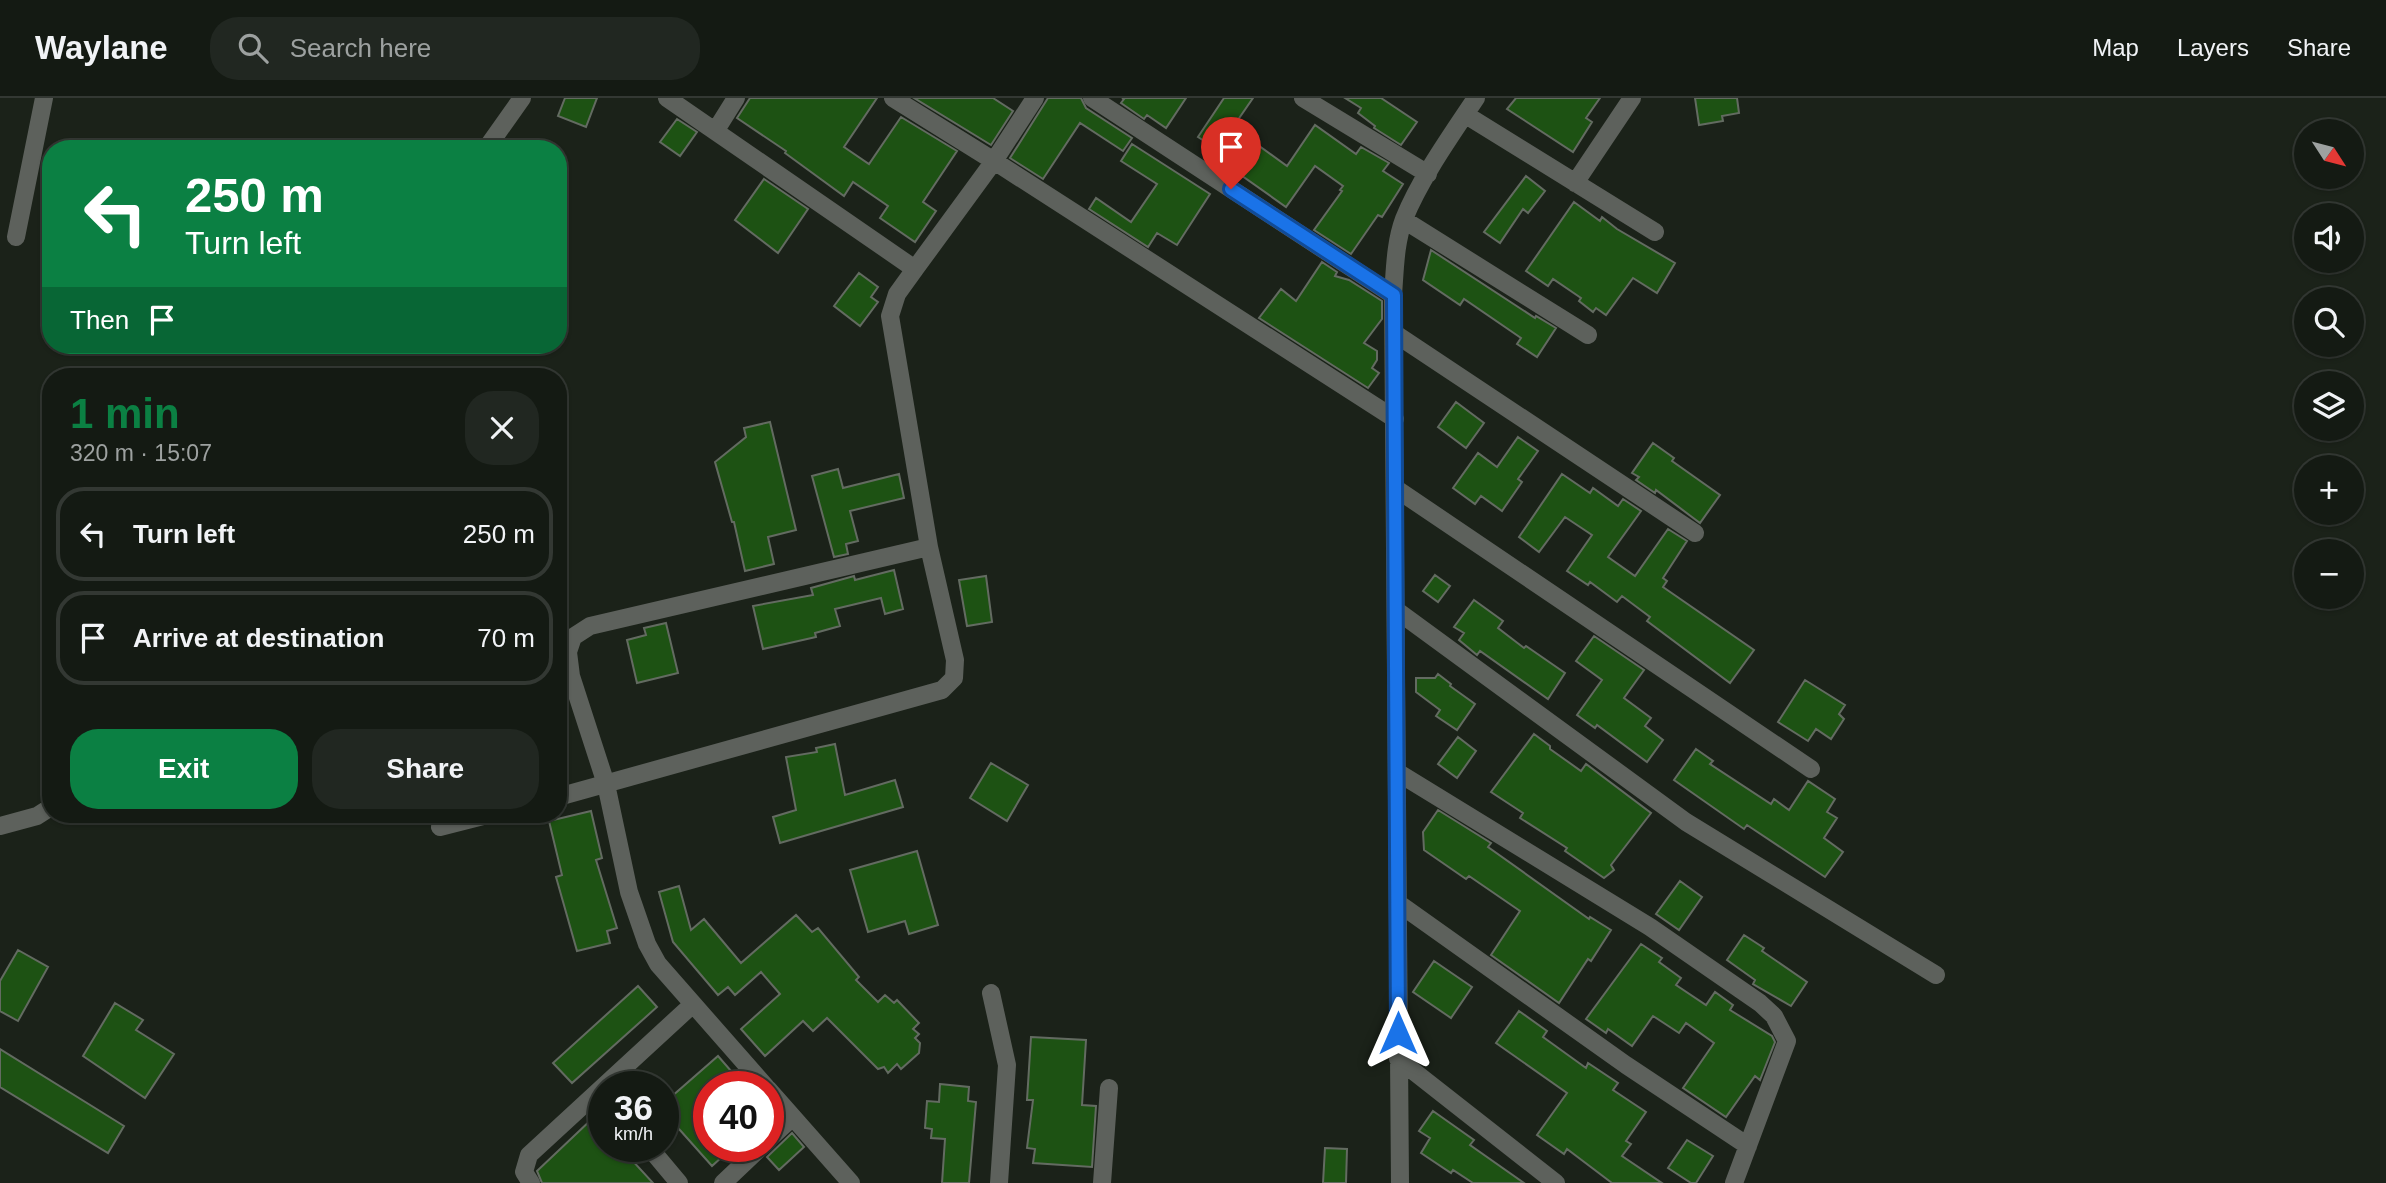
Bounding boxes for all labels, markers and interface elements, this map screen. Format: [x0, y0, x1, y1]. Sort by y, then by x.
search box [210, 17, 700, 80]
text: Waylane [35, 29, 168, 66]
icon: search [234, 29, 272, 67]
text: Search here [290, 33, 431, 63]
text: Map [2092, 34, 2139, 61]
text: Layers [2177, 34, 2249, 61]
text: Share [2287, 34, 2351, 61]
pin [1201, 117, 1261, 189]
north arrow [2294, 119, 2364, 189]
map controls [2294, 119, 2364, 609]
icon: arrive [1212, 128, 1250, 166]
icon: left [70, 168, 161, 259]
text: 250 m [185, 168, 324, 222]
button: sound [2294, 203, 2364, 273]
text: Turn left [185, 225, 301, 261]
button: search [2294, 287, 2364, 357]
icon: arrive [143, 301, 181, 339]
text: Then [70, 305, 129, 335]
button: layers [2294, 371, 2364, 441]
text: 1 min [70, 390, 180, 437]
button: close [465, 391, 539, 465]
text: 320 m · 15:07 [70, 440, 212, 466]
button: + [2294, 455, 2364, 525]
icon: left [74, 515, 112, 553]
text: Turn left [133, 519, 235, 549]
text: 250 m [463, 519, 535, 549]
button: − [2294, 539, 2364, 609]
icon: arrive [74, 619, 112, 657]
text: Arrive at destination [133, 623, 384, 653]
text: 70 m [477, 623, 535, 653]
button: Exit [70, 729, 298, 809]
button: Share [312, 729, 539, 809]
position arrow [1361, 996, 1435, 1070]
speed limit sign: 40 [693, 1071, 784, 1162]
text: 36 [614, 1088, 653, 1127]
text: km/h [614, 1124, 653, 1144]

